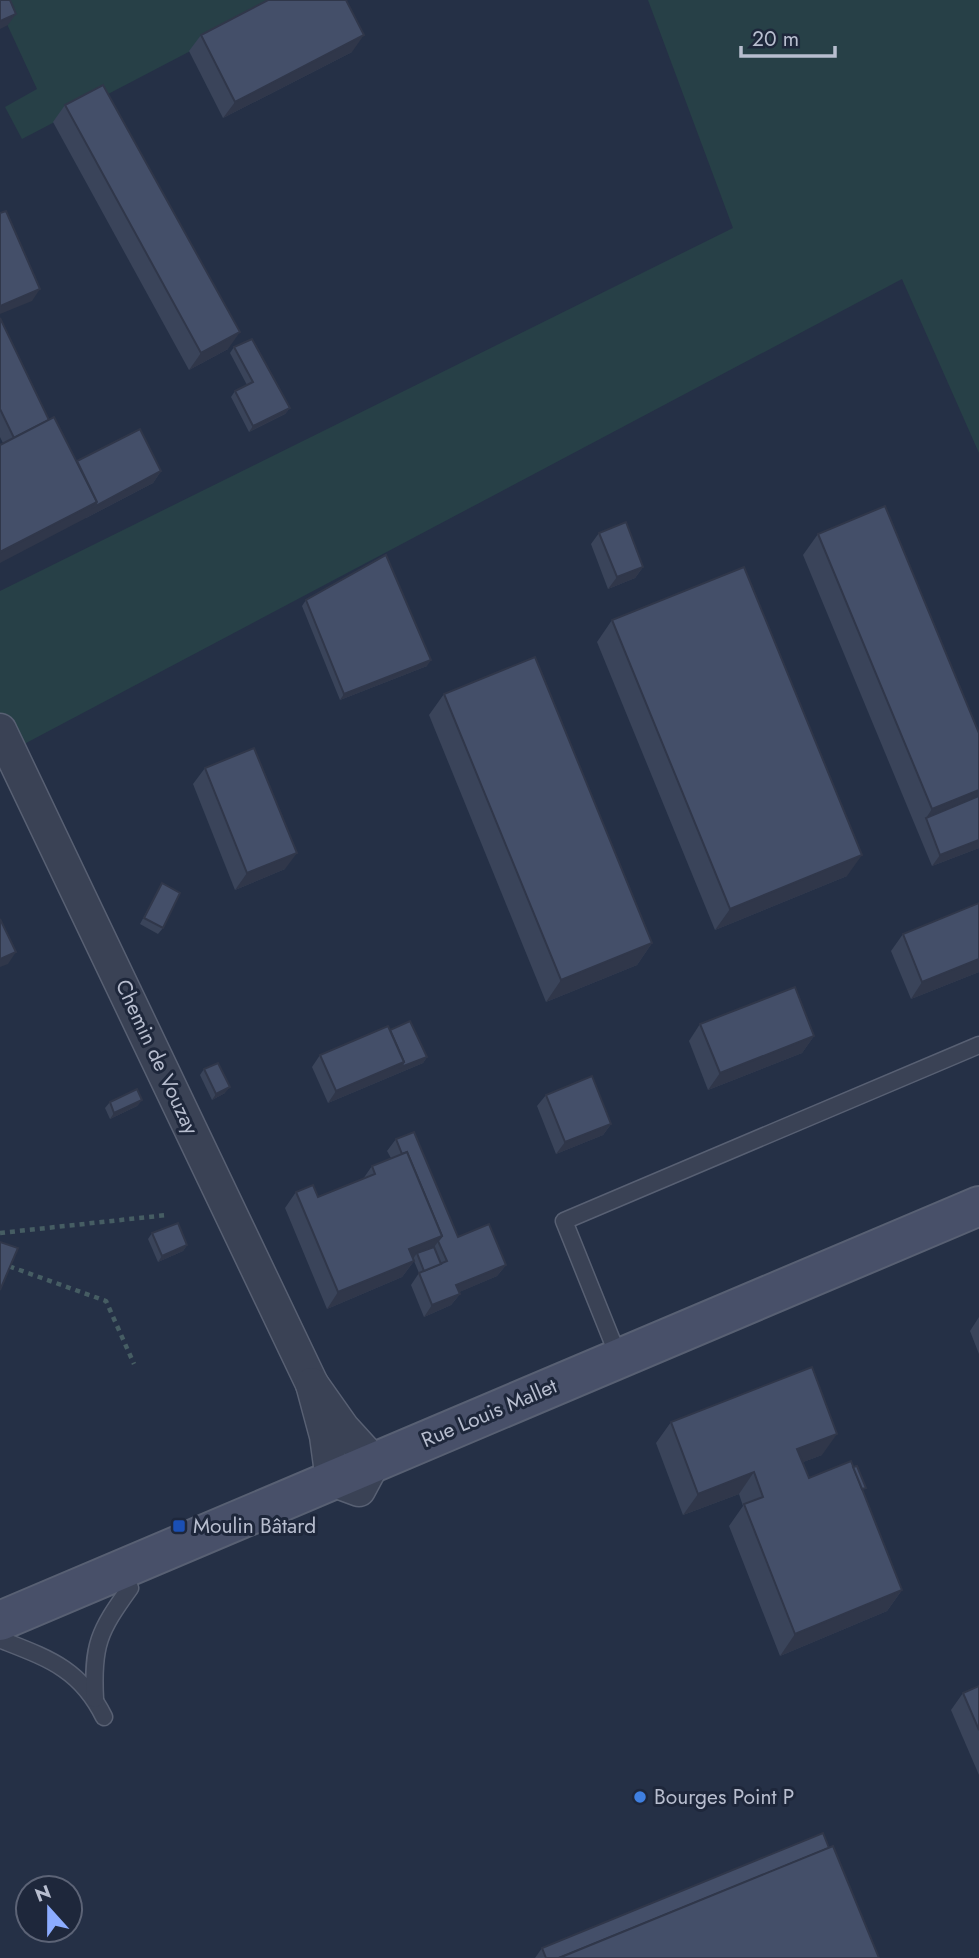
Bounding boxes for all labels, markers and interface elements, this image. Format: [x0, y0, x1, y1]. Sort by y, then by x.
scale bar [741, 14, 836, 58]
text: 20 m [752, 24, 799, 54]
street label: Chemin de Vouzay [108, 975, 206, 1140]
street label: Rue Louis Mallet [417, 1371, 561, 1455]
place label: Moulin Bâtard [193, 1511, 316, 1541]
marker: Moulin Bâtard [171, 1518, 187, 1534]
place label: Bourges Point P [654, 1782, 794, 1812]
marker: Bourges Point P [632, 1789, 648, 1805]
north arrow [14, 1874, 84, 1944]
text: N [31, 1878, 55, 1909]

